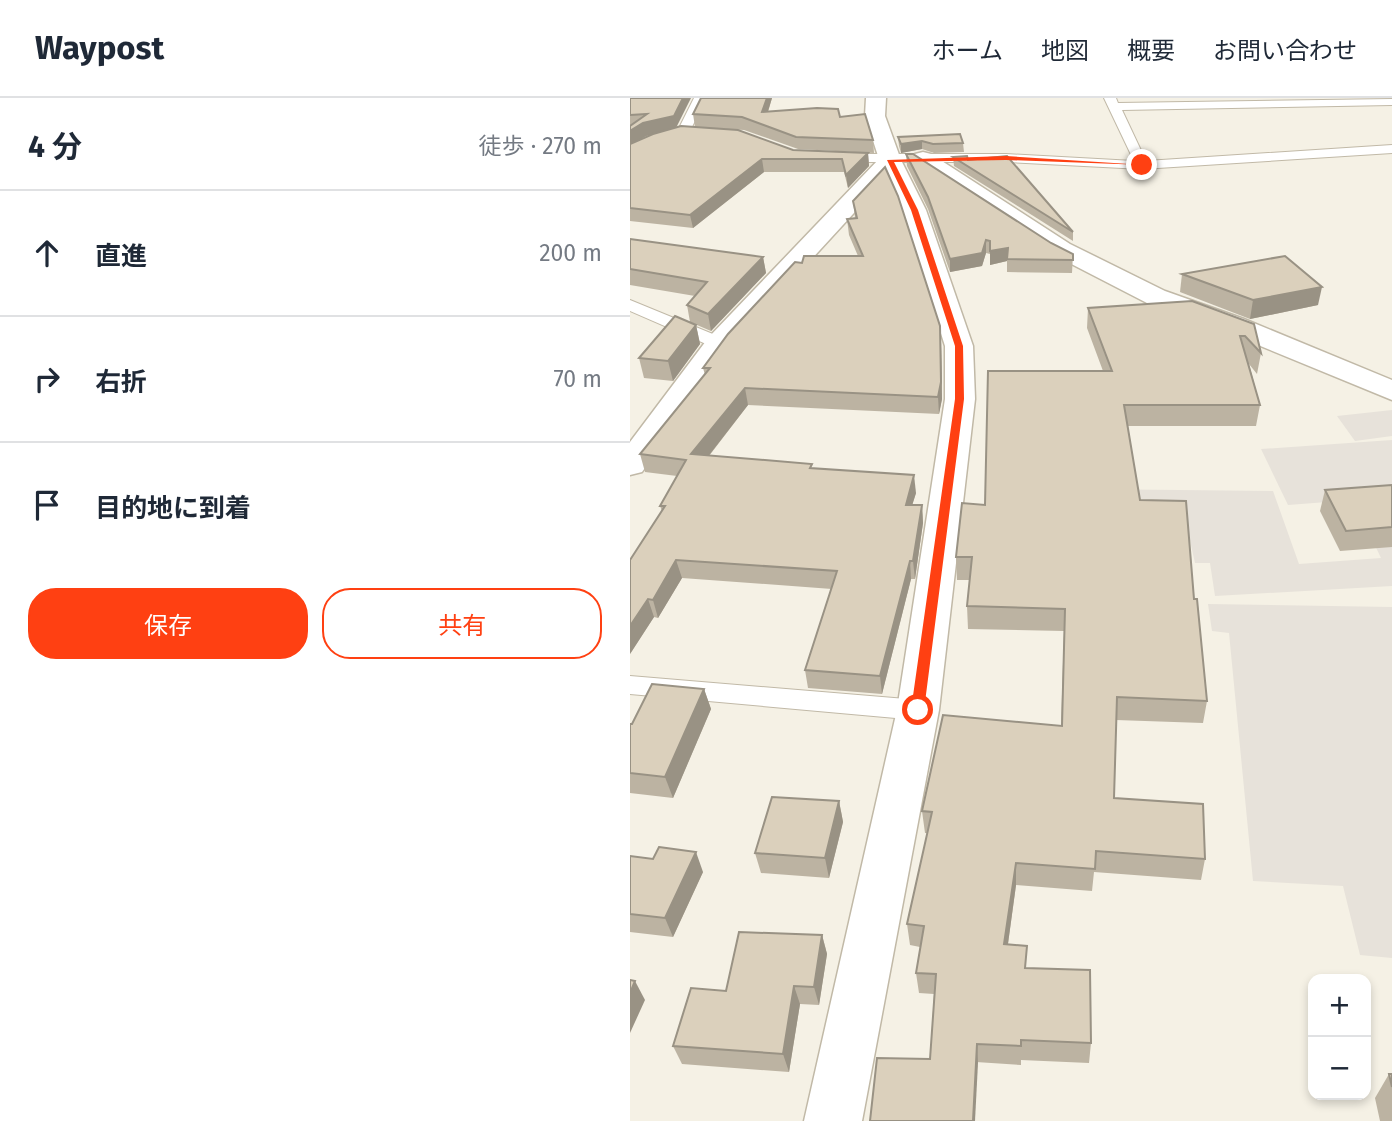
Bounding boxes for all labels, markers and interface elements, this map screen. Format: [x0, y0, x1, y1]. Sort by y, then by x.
text: Waypost [35, 28, 164, 68]
text: ホーム [932, 37, 1003, 65]
text: 地図 [1041, 37, 1089, 65]
text: 概要 [1127, 37, 1175, 65]
text: お問い合わせ [1213, 37, 1357, 65]
text: 4 分 [28, 129, 82, 165]
text: 徒歩 · 270 m [479, 132, 602, 160]
route end [1126, 149, 1157, 180]
icon: ahead [28, 234, 66, 272]
text: 200 m [539, 239, 602, 267]
text: 直進 [95, 241, 147, 272]
icon: right [28, 360, 66, 398]
text: 70 m [553, 365, 602, 393]
text: 右折 [95, 367, 147, 398]
icon: arrive [28, 486, 66, 524]
text: 目的地に到着 [95, 493, 251, 524]
button: 保存 [28, 588, 308, 659]
button: 共有 [322, 588, 602, 659]
route start [902, 694, 933, 725]
map controls [1308, 974, 1371, 1100]
button: + [1308, 974, 1371, 1037]
button: − [1308, 1037, 1371, 1100]

